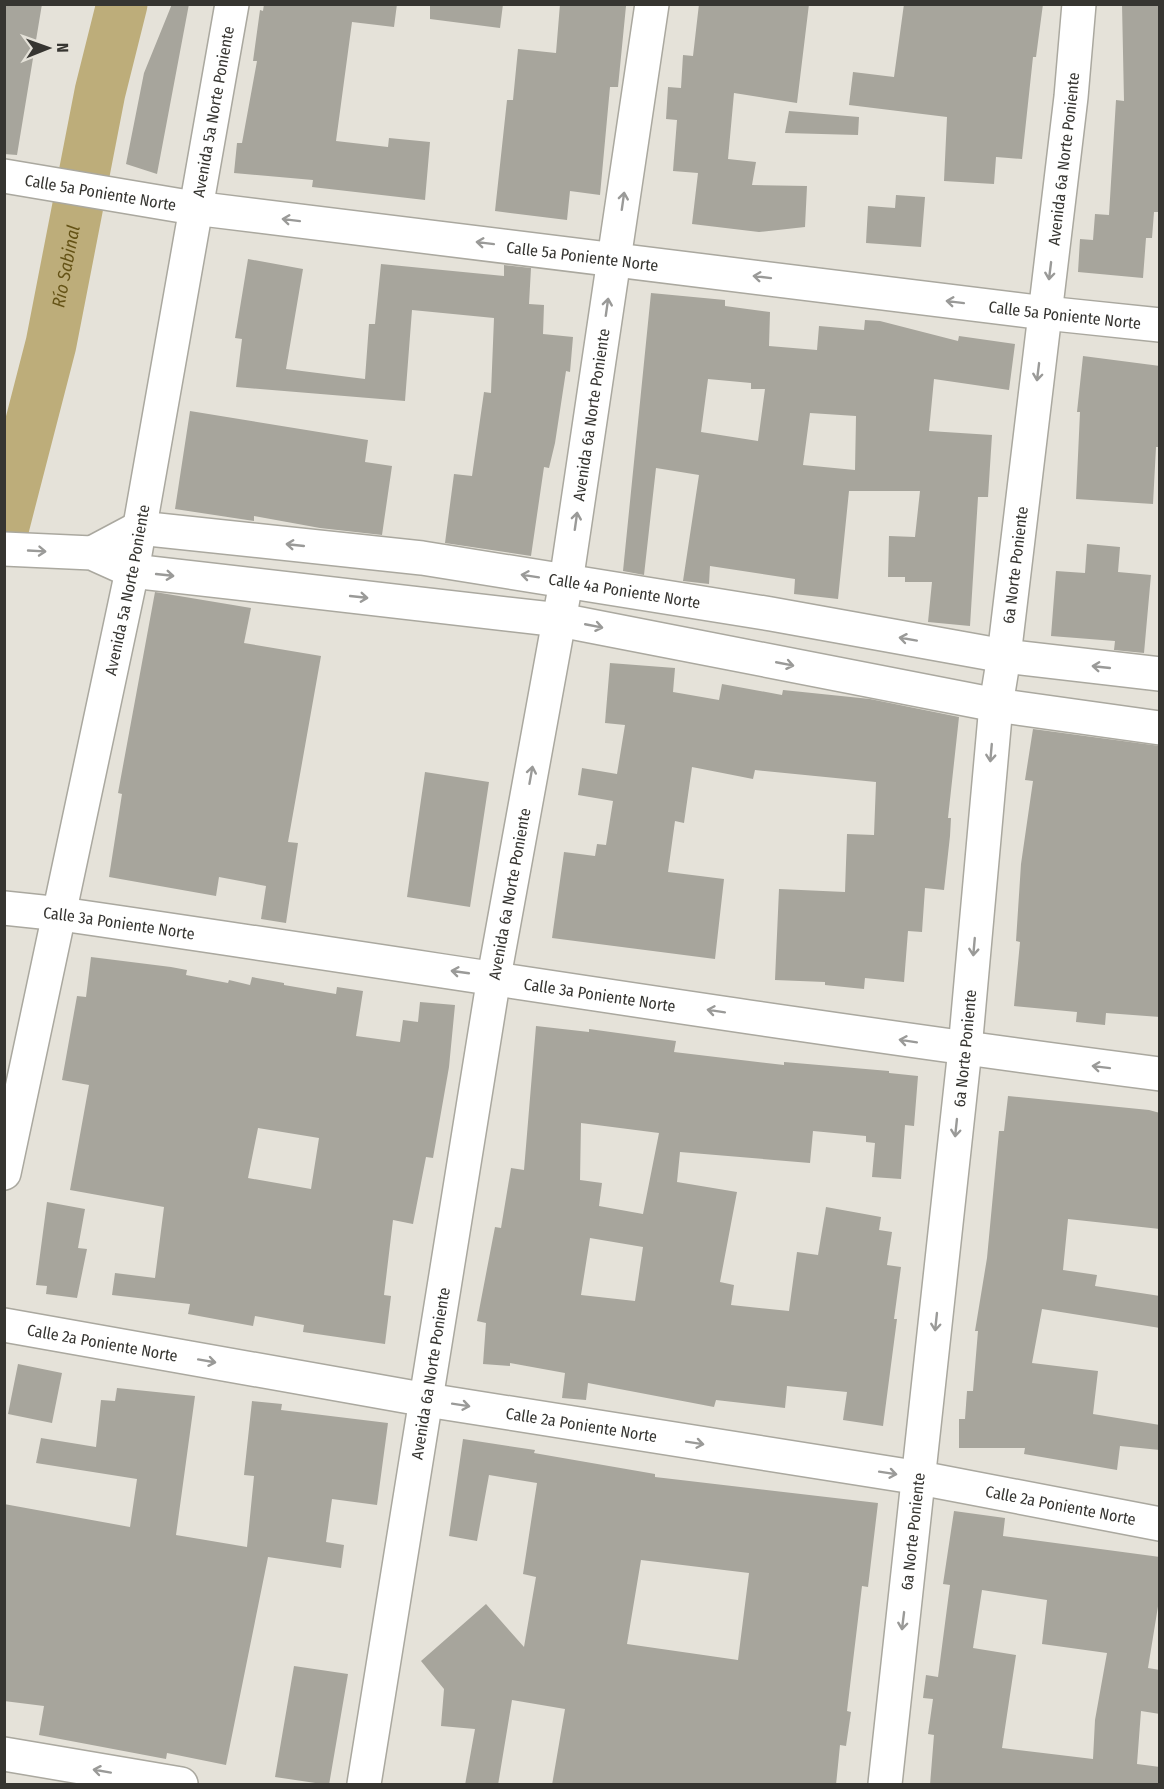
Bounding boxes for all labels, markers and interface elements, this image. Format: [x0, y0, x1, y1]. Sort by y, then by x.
north arrow [18, 18, 78, 78]
street label: Avenida 5a Norte Poniente [189, 24, 238, 199]
text: N [53, 43, 72, 53]
street label: Avenida 6a Norte Poniente [1044, 72, 1083, 247]
street label: Calle 5a Poniente Norte [23, 171, 178, 215]
one-way arrow [618, 191, 629, 211]
one-way arrow [282, 214, 302, 225]
water label: Río Sabinal [47, 223, 85, 310]
one-way arrow [476, 237, 495, 248]
street label: Calle 5a Poniente Norte [505, 238, 660, 275]
one-way arrow [1044, 261, 1055, 281]
one-way arrow [752, 272, 772, 283]
one-way arrow [946, 296, 966, 307]
street label: Calle 5a Poniente Norte [988, 297, 1142, 333]
one-way arrow [602, 298, 613, 317]
street label: Avenida 6a Norte Poniente [569, 327, 614, 502]
one-way arrow [1032, 361, 1043, 381]
street label: Avenida 5a Norte Poniente [101, 503, 154, 677]
street label: 6a Norte Poniente [999, 505, 1032, 625]
one-way arrow [570, 511, 581, 531]
one-way arrow [285, 539, 305, 550]
one-way arrow [26, 545, 46, 556]
street label: Calle 4a Poniente Norte [547, 569, 702, 613]
one-way arrow [155, 570, 175, 581]
one-way arrow [520, 570, 540, 581]
one-way arrow [349, 592, 368, 603]
one-way arrow [584, 621, 603, 632]
one-way arrow [899, 633, 919, 644]
one-way arrow [775, 659, 795, 670]
one-way arrow [1092, 661, 1112, 672]
one-way arrow [985, 742, 996, 762]
one-way arrow [526, 765, 537, 785]
street label: Avenida 6a Norte Poniente [485, 806, 535, 981]
street label: Calle 3a Poniente Norte [42, 903, 196, 944]
one-way arrow [968, 936, 979, 956]
one-way arrow [451, 966, 471, 977]
street label: Calle 3a Poniente Norte [523, 974, 677, 1016]
street label: 6a Norte Poniente [950, 989, 980, 1108]
one-way arrow [706, 1005, 726, 1016]
one-way arrow [899, 1035, 919, 1046]
one-way arrow [1092, 1061, 1112, 1072]
one-way arrow [951, 1118, 962, 1138]
street label: Avenida 6a Norte Poniente [407, 1286, 454, 1461]
one-way arrow [930, 1312, 941, 1332]
street label: Calle 2a Poniente Norte [26, 1320, 179, 1366]
one-way arrow [197, 1356, 216, 1367]
one-way arrow [451, 1400, 470, 1411]
street label: Calle 2a Poniente Norte [504, 1404, 658, 1446]
one-way arrow [685, 1437, 704, 1448]
one-way arrow [877, 1468, 897, 1479]
street label: 6a Norte Poniente [897, 1472, 929, 1591]
street label: Calle 2a Poniente Norte [984, 1482, 1137, 1529]
one-way arrow [898, 1610, 909, 1630]
one-way arrow [93, 1765, 113, 1776]

